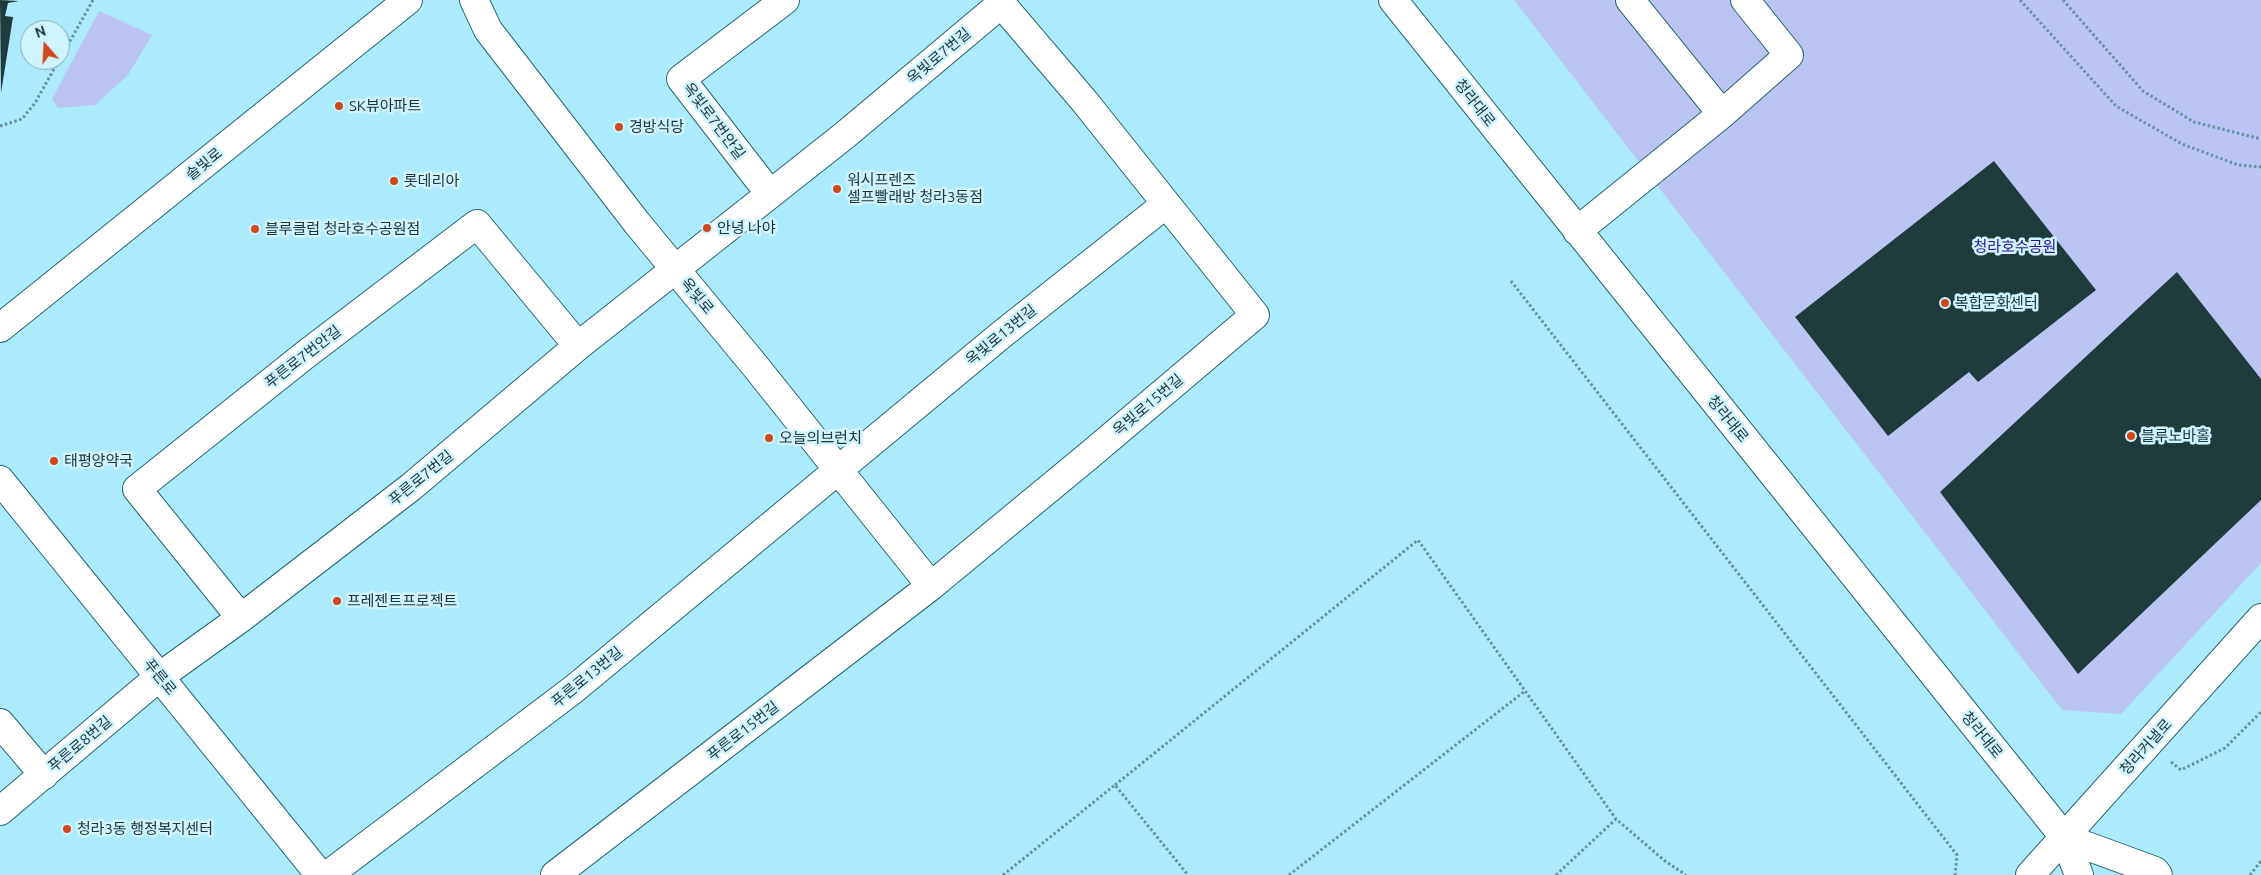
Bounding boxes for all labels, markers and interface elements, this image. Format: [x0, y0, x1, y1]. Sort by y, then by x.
north arrow [20, 20, 70, 70]
text: N [33, 22, 48, 41]
street label: 옥빛로7번길 [904, 24, 974, 88]
street label: 청라대로 [1451, 76, 1499, 130]
street label: 옥빛로7번안길 [679, 79, 749, 163]
place label: SK뷰아파트 [349, 97, 421, 115]
marker: SK뷰아파트 [333, 100, 345, 112]
place label: 경방식당 [629, 118, 684, 136]
marker: 경방식당 [613, 121, 625, 133]
street label: 솔빛로 [182, 144, 226, 184]
place label: 워시프렌즈 셀프빨래방 청라3동점 [847, 171, 983, 206]
place label: 롯데리아 [404, 172, 459, 190]
marker: 롯데리아 [388, 175, 400, 187]
marker: 워시프렌즈 셀프빨래방 청라3동점 [831, 183, 843, 195]
place label: 안녕 나야 [717, 219, 776, 237]
place label: 블루클럽 청라호수공원점 [265, 220, 420, 238]
marker: 안녕 나야 [701, 222, 713, 234]
marker: 블루클럽 청라호수공원점 [249, 223, 261, 235]
park label: 청라호수공원 [1974, 238, 2056, 256]
street label: 옥빛로 [677, 274, 717, 318]
place label: 복합문화센터 [1955, 294, 2038, 312]
marker: 복합문화센터 [1939, 297, 1951, 309]
street label: 옥빛로13번길 [962, 301, 1040, 369]
street label: 푸른로7번안길 [262, 322, 344, 392]
street label: 옥빛로15번길 [1109, 370, 1187, 440]
street label: 청라대로 [1704, 392, 1752, 446]
place label: 블루노바홀 [2141, 427, 2210, 445]
place label: 오늘의브런치 [779, 429, 862, 447]
marker: 블루노바홀 [2125, 430, 2137, 442]
marker: 오늘의브런치 [763, 432, 775, 444]
street label: 푸른로7번길 [385, 447, 457, 509]
place label: 태평양약국 [64, 452, 133, 470]
marker: 태평양약국 [48, 455, 60, 467]
place label: 프레젠트프로젝트 [347, 592, 457, 610]
marker: 프레젠트프로젝트 [331, 595, 343, 607]
street label: 푸른로13번길 [548, 643, 626, 711]
street label: 푸른로 [140, 655, 180, 699]
street label: 푸른로15번길 [704, 697, 782, 765]
street label: 청라대로 [1958, 708, 2006, 762]
street label: 푸른로8번길 [45, 712, 115, 776]
street label: 청라커낼로 [2116, 715, 2176, 779]
place label: 청라3동 행정복지센터 [77, 820, 213, 838]
marker: 청라3동 행정복지센터 [61, 823, 73, 835]

